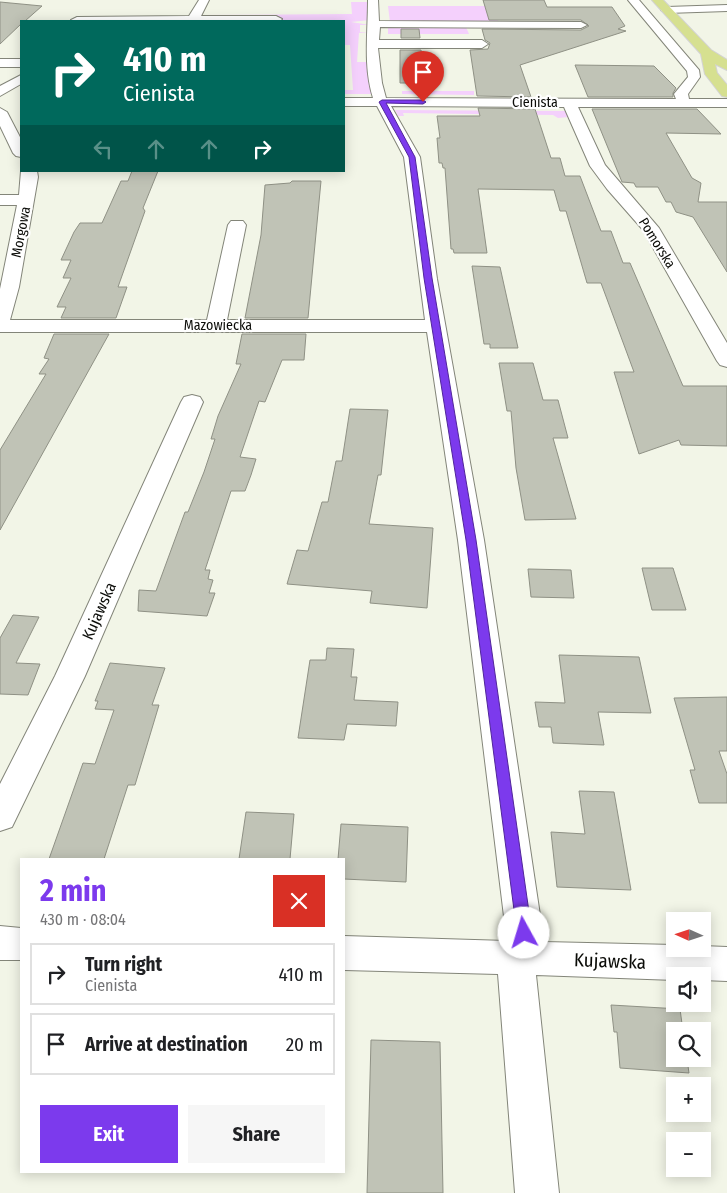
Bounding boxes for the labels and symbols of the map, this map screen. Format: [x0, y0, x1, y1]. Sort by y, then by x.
pin [402, 51, 444, 102]
street label: Cienista [512, 94, 558, 111]
street label: Morgowa [8, 205, 34, 259]
street label: Pomorska [635, 215, 679, 271]
street label: Mazowiecka [184, 317, 252, 334]
street label: Kujawska [78, 579, 120, 643]
position arrow [497, 906, 549, 958]
north arrow [666, 912, 711, 958]
street label: Kujawska [573, 948, 647, 974]

